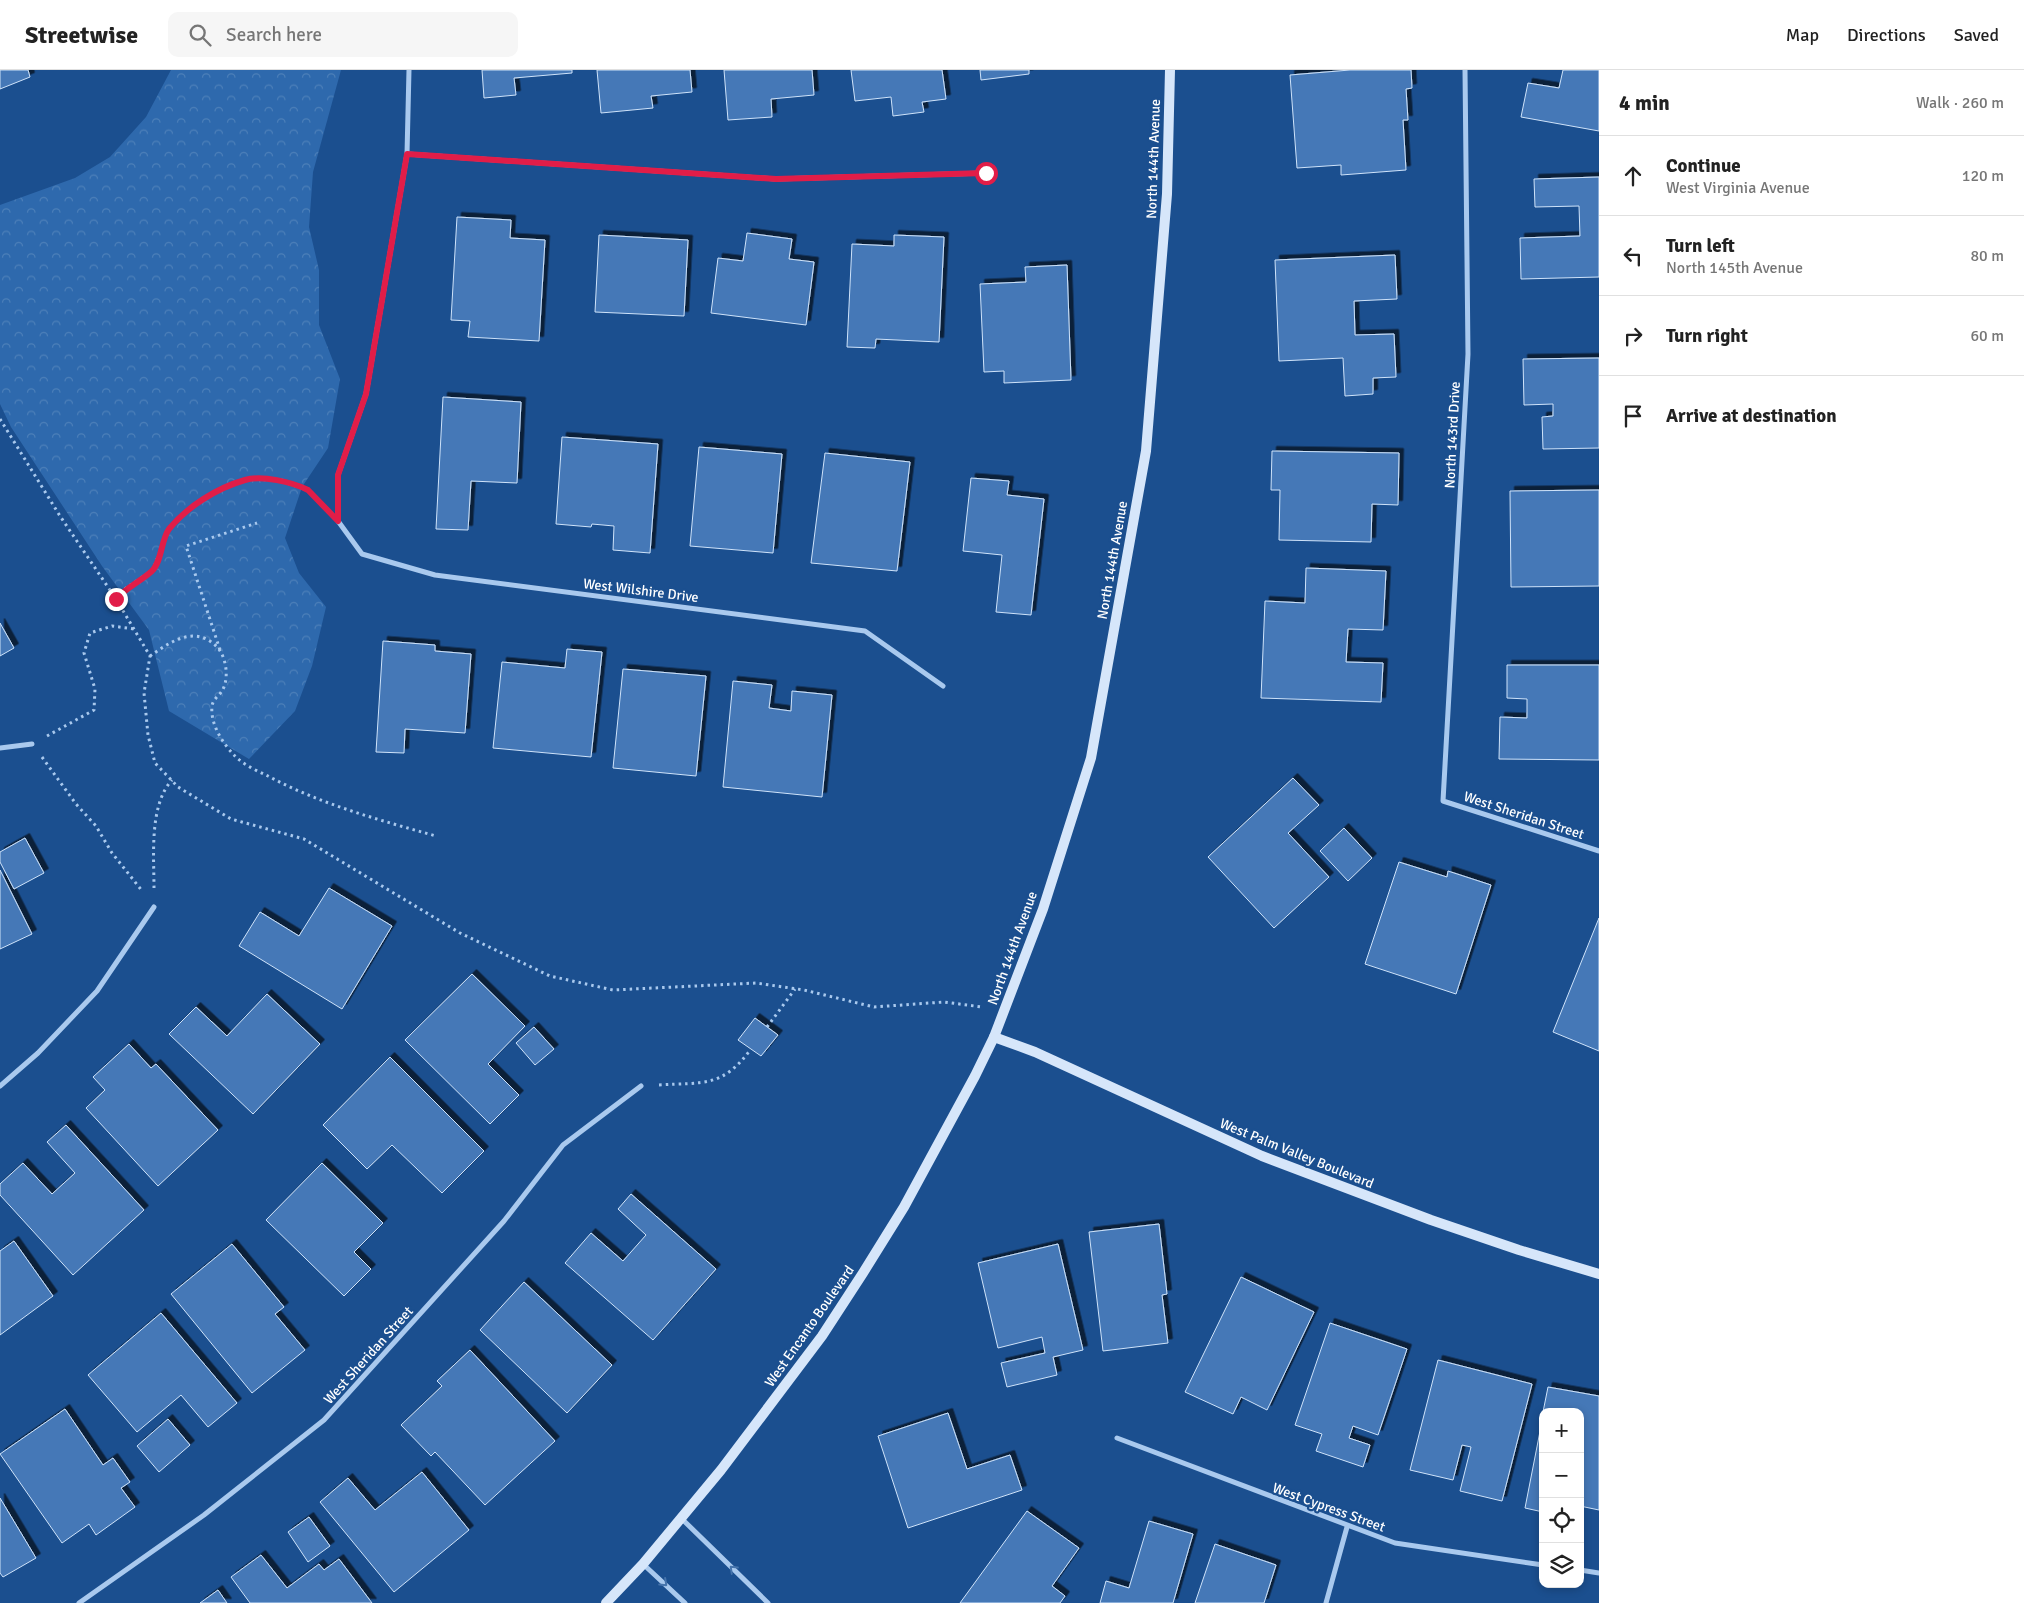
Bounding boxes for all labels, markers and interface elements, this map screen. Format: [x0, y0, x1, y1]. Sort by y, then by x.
search box [168, 12, 518, 57]
text: Streetwise [25, 20, 138, 50]
icon: search [186, 21, 214, 49]
text: Search here [226, 23, 322, 47]
text: Map [1786, 24, 1819, 46]
text: Directions [1847, 24, 1926, 46]
text: Saved [1954, 24, 1999, 46]
text: 4 min [1619, 90, 1670, 116]
text: Walk · 260 m [1916, 93, 2004, 113]
street label: North 144th Avenue [1143, 99, 1164, 219]
text: Continue [1666, 154, 1741, 178]
route start [975, 162, 998, 185]
icon: ahead [1619, 162, 1647, 190]
text: 120 m [1962, 166, 2004, 186]
text: West Virginia Avenue [1666, 178, 1810, 198]
text: Turn left [1666, 234, 1735, 258]
icon: left [1619, 242, 1647, 270]
text: 80 m [1970, 246, 2004, 266]
text: North 145th Avenue [1666, 258, 1803, 278]
icon: right [1619, 322, 1647, 350]
text: Turn right [1666, 324, 1748, 348]
text: 60 m [1970, 326, 2004, 346]
street label: North 143rd Drive [1441, 381, 1464, 489]
icon: arrive [1619, 402, 1647, 430]
text: Arrive at destination [1666, 404, 1837, 428]
street label: North 144th Avenue [1094, 500, 1131, 621]
street label: West Wilshire Drive [582, 575, 700, 606]
route end [105, 588, 128, 611]
street label: West Sheridan Street [1461, 788, 1586, 843]
street label: North 144th Avenue [984, 889, 1041, 1007]
street label: West Palm Valley Boulevard [1217, 1115, 1376, 1192]
street label: West Encanto Boulevard [761, 1262, 858, 1390]
street label: West Sheridan Street [320, 1303, 417, 1408]
map controls [1539, 1408, 1584, 1588]
button: + [1539, 1408, 1584, 1453]
button: − [1539, 1453, 1584, 1498]
street label: West Cypress Street [1270, 1479, 1388, 1536]
button: locate [1539, 1498, 1584, 1543]
button: layers [1539, 1543, 1584, 1588]
one-way arrow [730, 1566, 739, 1575]
one-way arrow [659, 1577, 668, 1586]

